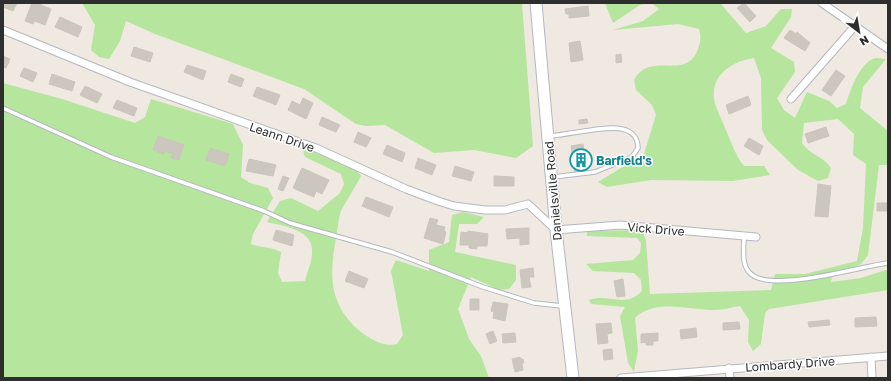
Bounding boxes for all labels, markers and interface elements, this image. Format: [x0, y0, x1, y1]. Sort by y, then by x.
north arrow [839, 12, 879, 52]
text: N [857, 33, 871, 49]
street label: Leann Drive [247, 119, 317, 155]
street label: Danielsville Road [541, 141, 565, 241]
building icon: Barfield's [568, 147, 594, 173]
place label: Barfield's [596, 153, 652, 168]
street label: Vick Drive [627, 219, 685, 239]
street label: Lombardy Drive [745, 353, 835, 375]

